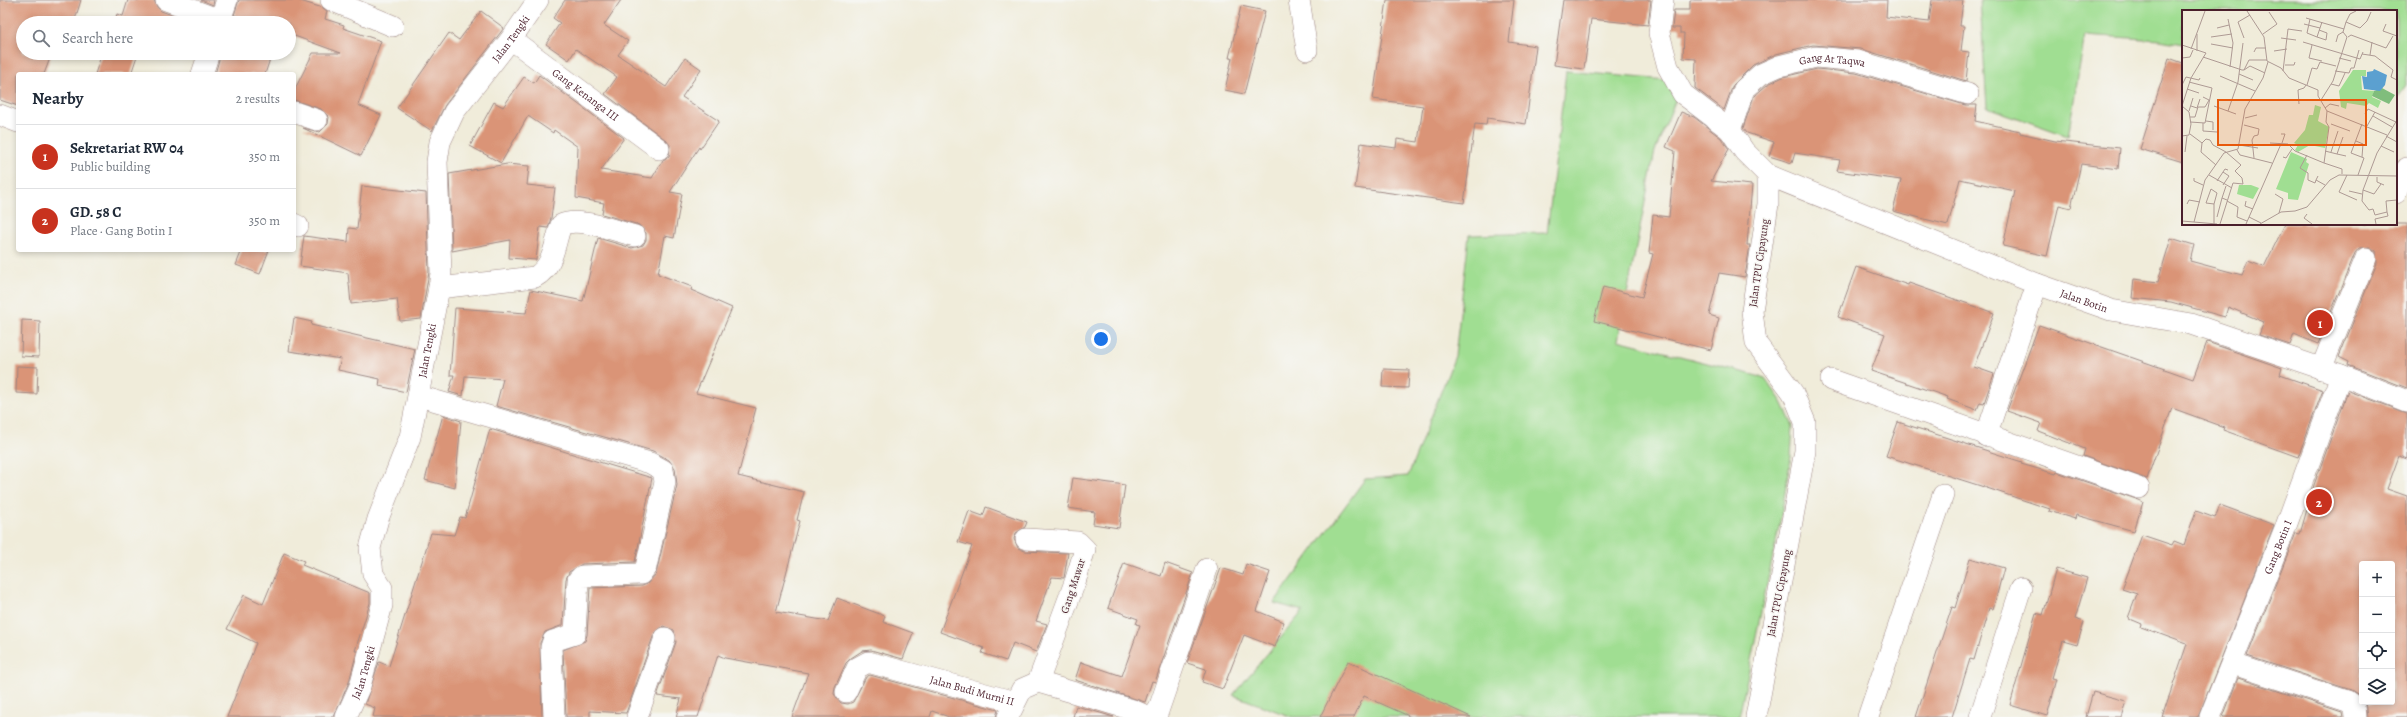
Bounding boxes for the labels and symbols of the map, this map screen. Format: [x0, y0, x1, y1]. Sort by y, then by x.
inset map [2182, 10, 2397, 225]
street label: Jalan Tengki [488, 12, 533, 65]
street label: Gang At Taqwa [1797, 49, 1868, 71]
street label: Gang Kenanga III [549, 65, 622, 124]
street label: Jalan TPU Cipayung [1745, 217, 1773, 308]
street label: Jalan Botin [2058, 285, 2110, 316]
pin: 1 [2307, 308, 2333, 338]
street label: Jalan Tengki [414, 322, 439, 379]
your location [1091, 329, 1111, 349]
pin: 2 [2306, 487, 2332, 517]
street label: Gang Botin I [2260, 518, 2295, 576]
street label: Jalan TPU Cipayung [1763, 547, 1795, 638]
street label: Gang Mawar [1057, 557, 1089, 615]
street label: Jalan Tengki [348, 644, 378, 701]
street label: Jalan Budi Murni II [928, 672, 1016, 709]

